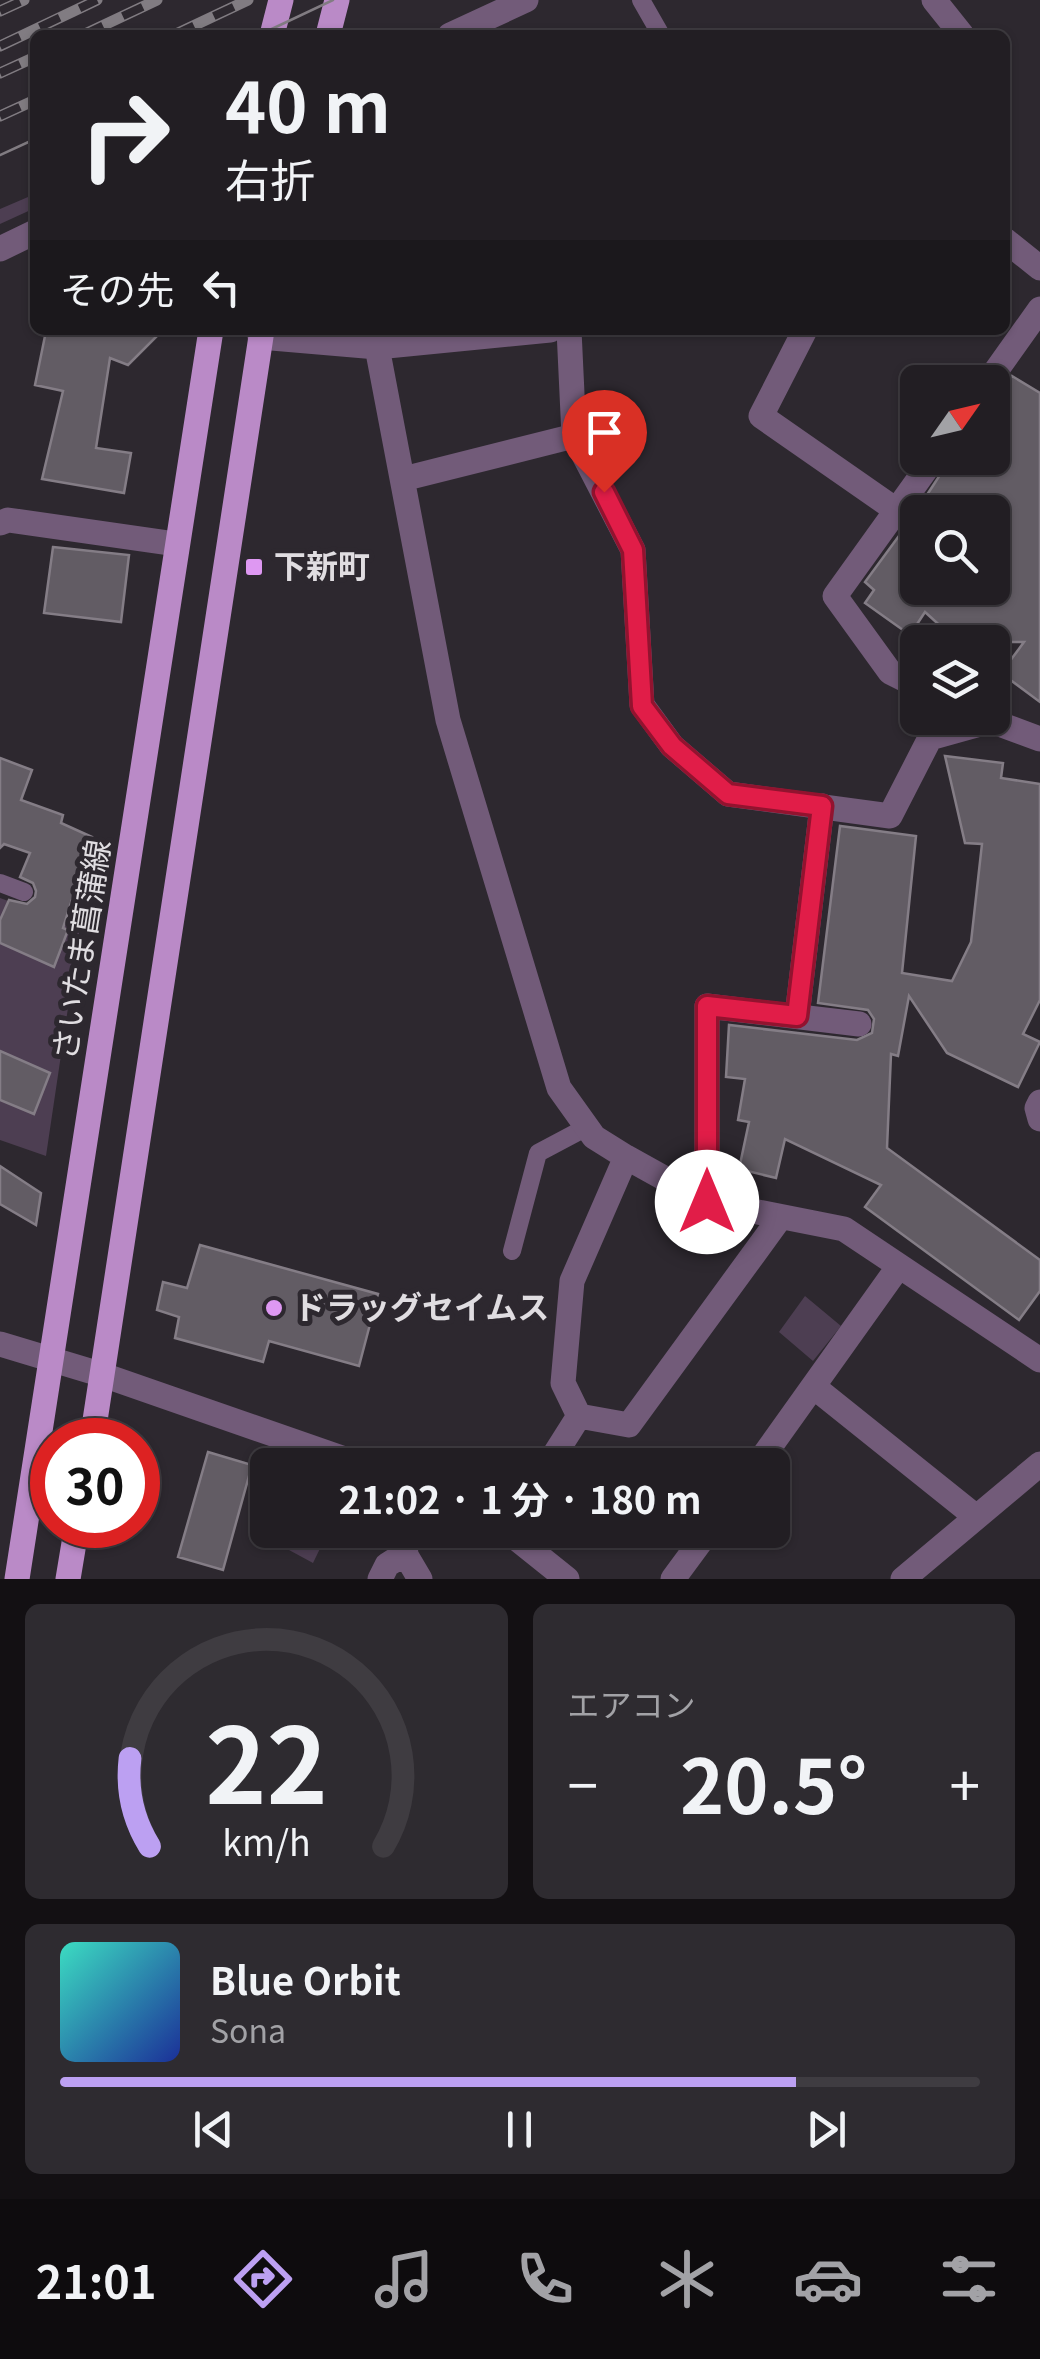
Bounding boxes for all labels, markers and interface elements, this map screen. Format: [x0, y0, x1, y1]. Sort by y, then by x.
text: 40 m [225, 52, 391, 153]
icon: right [60, 70, 190, 200]
text: 右折 [225, 145, 315, 210]
text: その先 [60, 260, 174, 315]
icon: left [194, 260, 249, 315]
north arrow [900, 365, 1010, 475]
map controls [900, 365, 1010, 735]
pin [562, 390, 647, 493]
icon: arrive [577, 405, 632, 460]
button: search [900, 495, 1010, 605]
place label: 下新町 [274, 541, 370, 587]
marker: 下新町 [243, 556, 265, 578]
button: layers [900, 625, 1010, 735]
street label: さいたま菖蒲線 [39, 836, 119, 1063]
position arrow [655, 1150, 759, 1254]
place label: ドラッグセイムス [294, 1282, 549, 1328]
marker: ドラッグセイムス [263, 1297, 285, 1319]
speed limit sign: 30 [30, 1418, 160, 1548]
text: 21:02 · 1 分 · 180 m [338, 1470, 702, 1525]
text: エアコン [568, 1680, 696, 1726]
text: 22 [205, 1683, 328, 1834]
text: 20.5° [680, 1727, 867, 1836]
text: − [568, 1742, 598, 1822]
text: + [949, 1742, 980, 1822]
text: km/h [222, 1815, 311, 1866]
text: Blue Orbit [210, 1951, 401, 2006]
text: Sona [210, 2006, 286, 2052]
icon: previous [186, 2102, 241, 2157]
icon: pause [492, 2102, 547, 2157]
icon: next [799, 2102, 854, 2157]
icon: directions [228, 2244, 298, 2314]
icon: music [369, 2244, 439, 2314]
icon: phone [510, 2244, 580, 2314]
icon: climate [652, 2244, 722, 2314]
icon: car [793, 2244, 863, 2314]
icon: filters [934, 2244, 1004, 2314]
text: 21:01 [36, 2247, 156, 2312]

